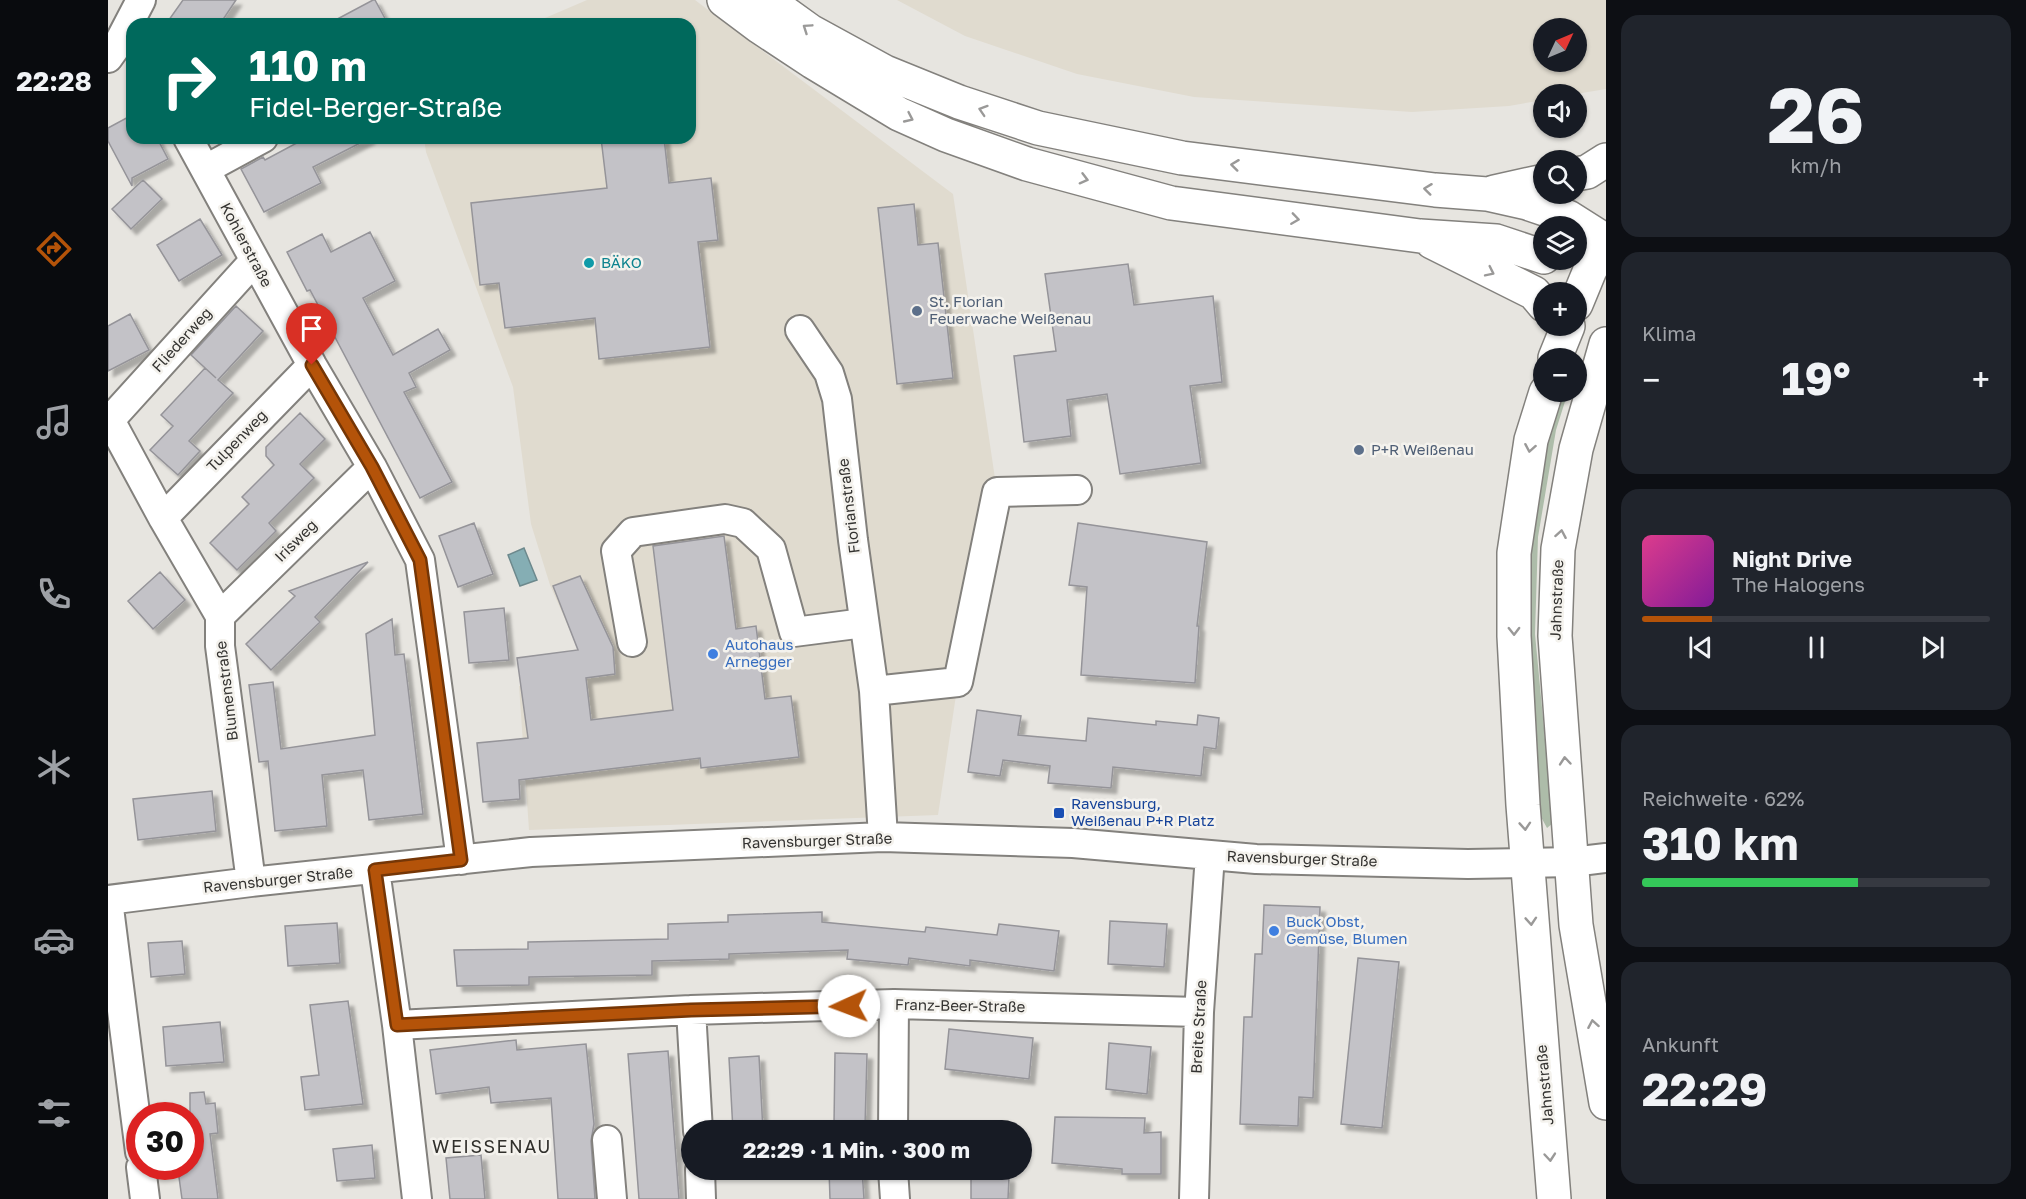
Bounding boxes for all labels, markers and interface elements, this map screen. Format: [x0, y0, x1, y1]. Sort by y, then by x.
north arrow [1533, 18, 1587, 72]
map controls [1533, 18, 1587, 402]
one-way arrow [802, 24, 813, 35]
text: 110 m [249, 40, 367, 90]
icon: right [150, 42, 228, 120]
text: 22:28 [16, 65, 92, 97]
text: 26 [1767, 67, 1865, 160]
button: sound [1533, 84, 1587, 138]
text: Fidel-Berger-Straße [249, 91, 502, 123]
one-way arrow [978, 104, 989, 117]
one-way arrow [903, 111, 914, 123]
button: search [1533, 150, 1587, 204]
text: km/h [1791, 153, 1841, 177]
one-way arrow [1230, 159, 1239, 171]
one-way arrow [1078, 172, 1089, 184]
one-way arrow [1424, 183, 1433, 196]
street label: Kohlerstraße [217, 199, 277, 290]
one-way arrow [1291, 212, 1300, 225]
button: layers [1533, 216, 1587, 270]
icon: directions [33, 228, 75, 270]
place label: BÄKO [601, 253, 642, 271]
marker: BÄKO [582, 256, 596, 270]
one-way arrow [1484, 265, 1495, 276]
button: + [1533, 282, 1587, 336]
place label: St. Florian Feuerwache Weißenau [929, 292, 1091, 327]
street label: Fliederweg [148, 303, 215, 375]
pin [286, 303, 337, 365]
marker: St. Florian Feuerwache Weißenau [910, 304, 924, 318]
icon: arrive [295, 312, 328, 345]
text: Klima [1642, 321, 1696, 345]
button: − [1533, 348, 1587, 402]
text: 19° [1781, 351, 1851, 405]
text: − [1642, 360, 1660, 399]
text: + [1972, 360, 1990, 399]
icon: music [33, 401, 75, 443]
street label: Tulpenweg [202, 406, 270, 475]
place label: P+R Weißenau [1371, 440, 1474, 458]
marker: P+R Weißenau [1352, 443, 1366, 457]
one-way arrow [1524, 443, 1537, 453]
street label: Florianstraße [833, 457, 863, 555]
street label: Irisweg [270, 515, 320, 565]
one-way arrow [1554, 529, 1567, 539]
text: Night Drive [1732, 545, 1852, 572]
street label: Jahnstraße [1546, 559, 1566, 641]
text: The Halogens [1732, 572, 1865, 596]
icon: phone [33, 573, 75, 615]
one-way arrow [1508, 626, 1521, 635]
icon: previous [1684, 631, 1717, 664]
icon: pause [1800, 631, 1833, 664]
icon: next [1916, 631, 1949, 664]
place label: Autohaus Arnegger [725, 635, 794, 670]
street label: Blumenstraße [211, 640, 241, 742]
marker: Autohaus Arnegger [706, 647, 720, 661]
icon: climate [33, 746, 75, 788]
one-way arrow [1559, 757, 1572, 766]
text: Reichweite · 62% [1642, 786, 1804, 810]
place label: Ravensburg, Weißenau P+R Platz [1071, 794, 1215, 829]
marker: Ravensburg, Weißenau P+R Platz [1052, 806, 1066, 820]
text: 310 km [1642, 816, 1799, 870]
one-way arrow [1518, 821, 1531, 830]
street label: Ravensburger Straße [741, 828, 893, 852]
street label: Ravensburger Straße [1226, 846, 1378, 870]
street label: Ravensburger Straße [202, 862, 354, 896]
place label: Buck Obst, Gemüse, Blumen [1286, 912, 1407, 947]
one-way arrow [1525, 917, 1538, 926]
icon: car [33, 919, 75, 961]
marker: Buck Obst, Gemüse, Blumen [1267, 924, 1281, 938]
position arrow [817, 974, 881, 1038]
street label: Breite Straße [1187, 979, 1209, 1074]
street label: Franz-Beer-Straße [895, 995, 1026, 1015]
one-way arrow [1587, 1020, 1599, 1029]
text: Ankunft [1642, 1032, 1719, 1056]
street label: Jahnstraße [1531, 1044, 1556, 1126]
text: 22:29 [1642, 1062, 1767, 1116]
icon: filters [33, 1092, 75, 1134]
speed limit sign: 30 [126, 1102, 204, 1180]
district label: WEISSENAU [432, 1135, 552, 1157]
text: 22:29 · 1 Min. · 300 m [743, 1136, 970, 1163]
one-way arrow [1544, 1153, 1557, 1162]

